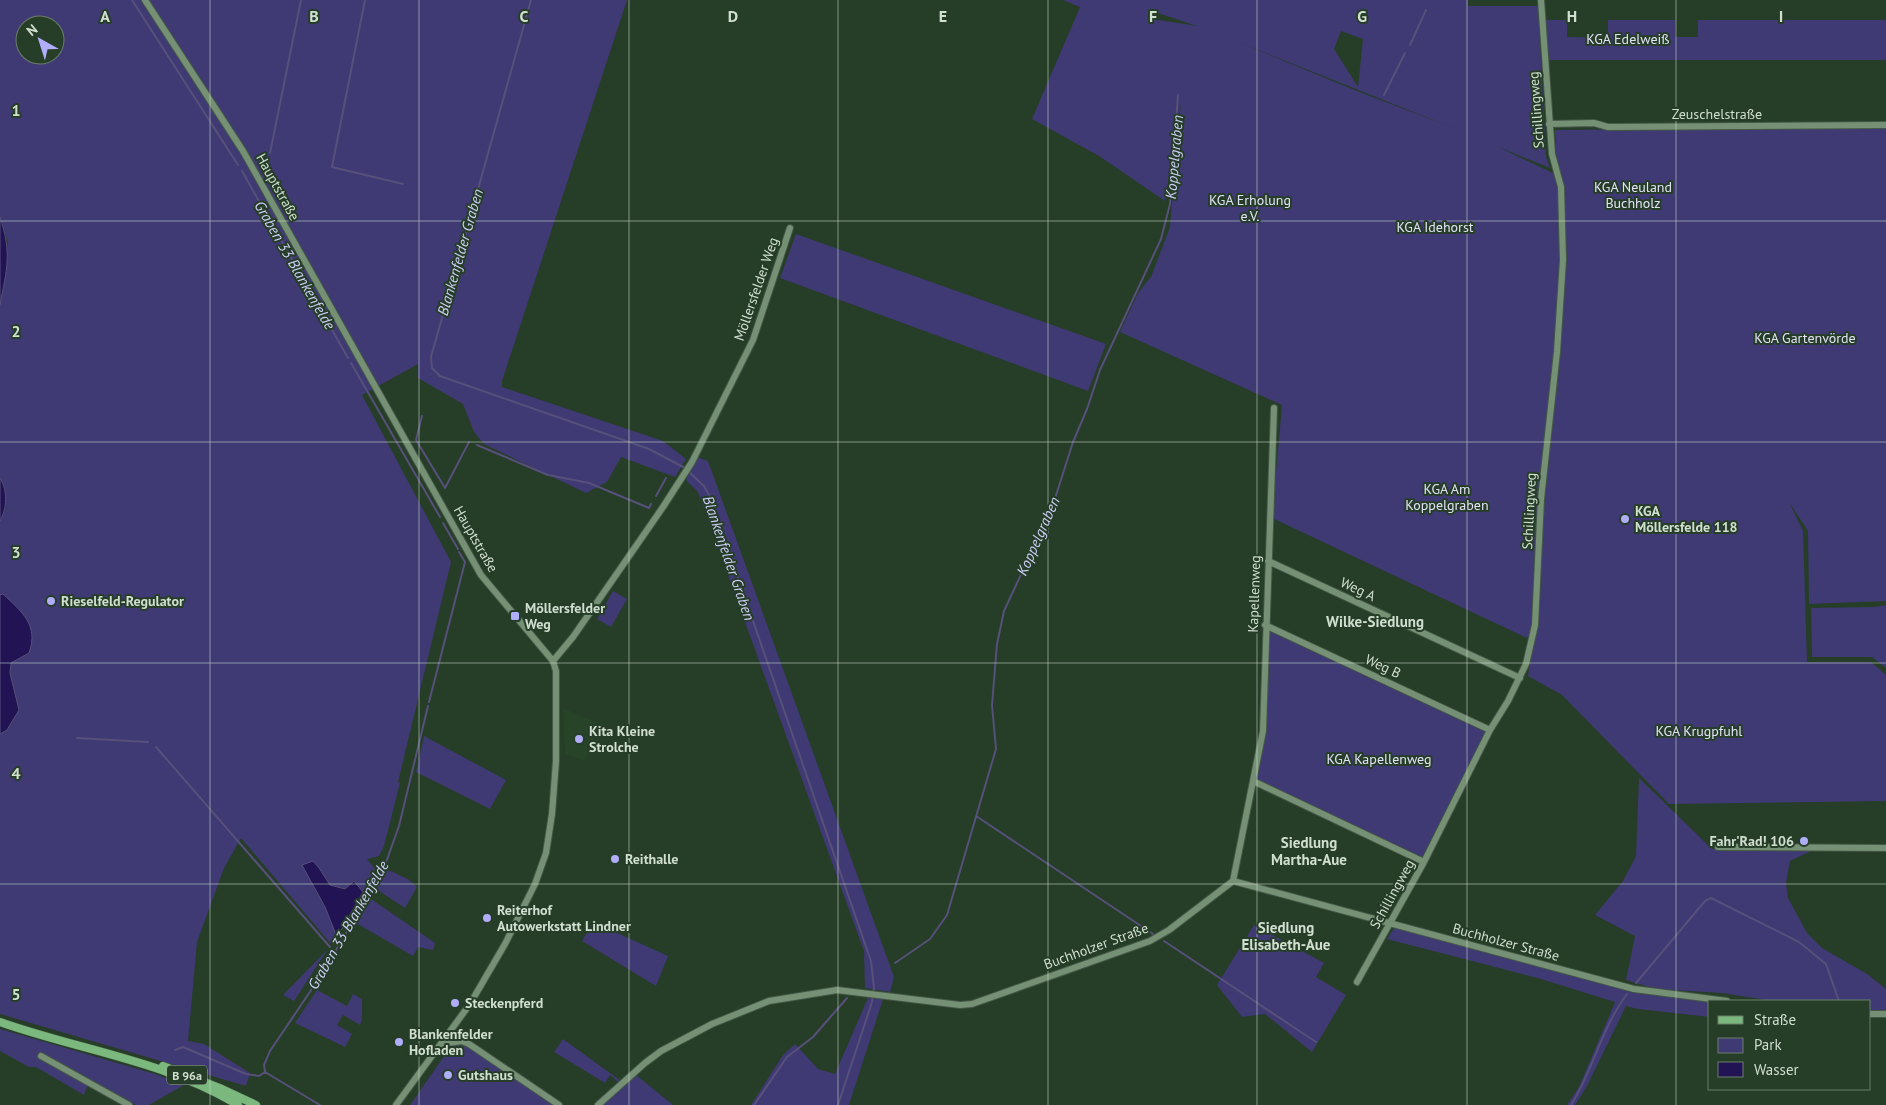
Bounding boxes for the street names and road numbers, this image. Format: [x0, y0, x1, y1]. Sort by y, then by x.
street label: Schillingweg [1524, 71, 1548, 149]
street label: Zeuschelstraße [1672, 105, 1762, 123]
street label: Hauptstraße [252, 150, 304, 224]
street label: Möllersfelder Weg [730, 235, 782, 343]
street label: Schillingweg [1518, 472, 1540, 550]
street label: Hauptstraße [450, 502, 502, 576]
street label: Kapellenweg [1244, 555, 1264, 633]
street label: Weg A [1337, 573, 1379, 605]
street label: Weg B [1362, 650, 1404, 682]
street label: Schillingweg [1365, 856, 1419, 932]
street label: Buchholzer Straße [1041, 919, 1151, 973]
street label: Buchholzer Straße [1451, 919, 1561, 965]
road number: B 96a [167, 1066, 207, 1084]

